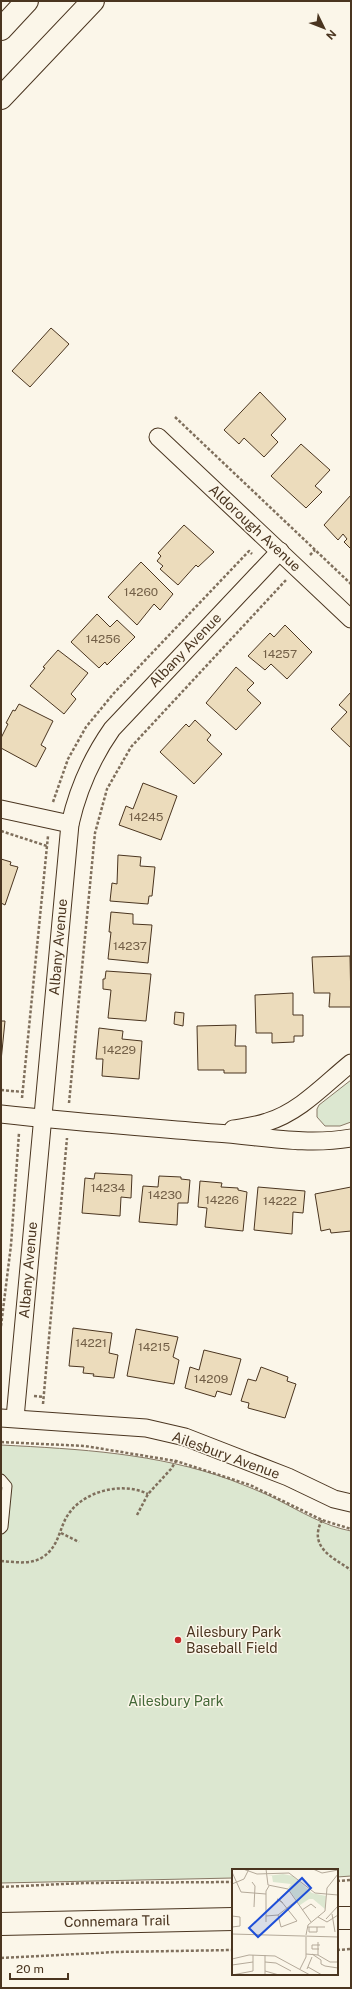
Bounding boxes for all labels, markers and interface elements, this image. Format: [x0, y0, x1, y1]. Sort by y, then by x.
north arrow [304, 8, 344, 48]
text: N [324, 28, 339, 42]
street label: Aldorough Avenue [206, 481, 304, 575]
house number: 14260 [124, 585, 158, 599]
street label: Albany Avenue [146, 610, 224, 690]
house number: 14256 [86, 632, 120, 646]
house number: 14257 [263, 647, 297, 661]
house number: 14245 [129, 810, 164, 824]
street label: Albany Avenue [46, 898, 70, 996]
house number: 14237 [113, 939, 147, 953]
house number: 14229 [102, 1043, 136, 1057]
house number: 14234 [91, 1181, 126, 1195]
house number: 14230 [148, 1188, 182, 1202]
house number: 14226 [205, 1193, 239, 1207]
house number: 14222 [263, 1194, 297, 1208]
street label: Albany Avenue [16, 1221, 40, 1319]
house number: 14221 [75, 1336, 107, 1350]
house number: 14215 [138, 1340, 170, 1354]
house number: 14209 [194, 1372, 228, 1386]
street label: Ailesbury Avenue [170, 1428, 282, 1482]
place label: Ailesbury Park Baseball Field [186, 1624, 281, 1656]
marker: Ailesbury Park Baseball Field [173, 1635, 183, 1645]
park label: Ailesbury Park [128, 1693, 224, 1709]
inset map [232, 1869, 338, 1975]
street label: Connemara Trail [64, 1912, 170, 1930]
scale bar [10, 1955, 68, 1981]
text: 20 m [16, 1962, 44, 1976]

